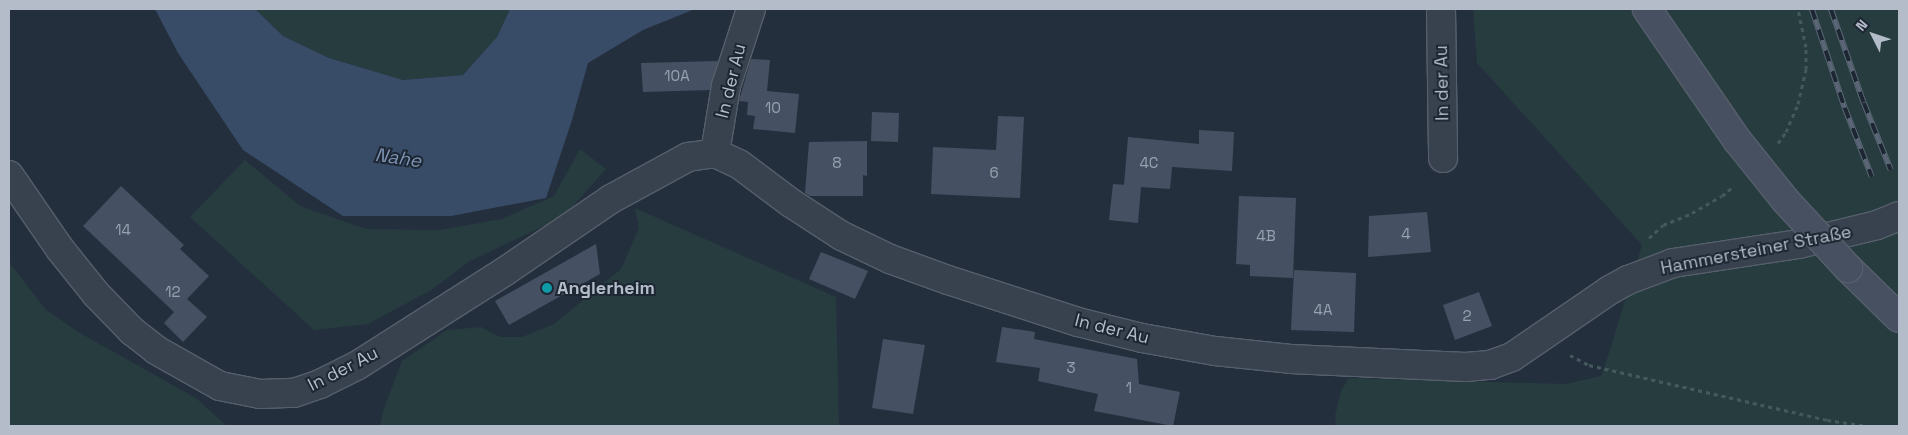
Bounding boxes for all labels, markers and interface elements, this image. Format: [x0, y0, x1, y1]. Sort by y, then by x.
north arrow [1848, 10, 1898, 60]
text: N [1852, 16, 1872, 35]
street label: In der Au [711, 41, 751, 121]
street label: In der Au [1431, 45, 1453, 121]
house number: 10A [664, 67, 690, 85]
house number: 10 [765, 99, 781, 117]
water label: Nahe [373, 143, 423, 173]
house number: 8 [832, 154, 842, 172]
house number: 4C [1139, 154, 1159, 172]
house number: 6 [989, 164, 999, 182]
house number: 14 [115, 221, 131, 239]
street label: Hammersteiner Straße [1659, 221, 1853, 279]
house number: 4 [1401, 225, 1411, 243]
house number: 4B [1256, 227, 1276, 245]
place label: Anglerheim [557, 277, 655, 299]
marker: Anglerheim [541, 282, 553, 294]
house number: 12 [165, 283, 181, 301]
house number: 4A [1314, 301, 1332, 319]
house number: 2 [1462, 307, 1472, 325]
street label: In der Au [1072, 309, 1152, 349]
street label: In der Au [304, 342, 382, 396]
house number: 3 [1066, 359, 1076, 377]
house number: 1 [1126, 379, 1132, 397]

